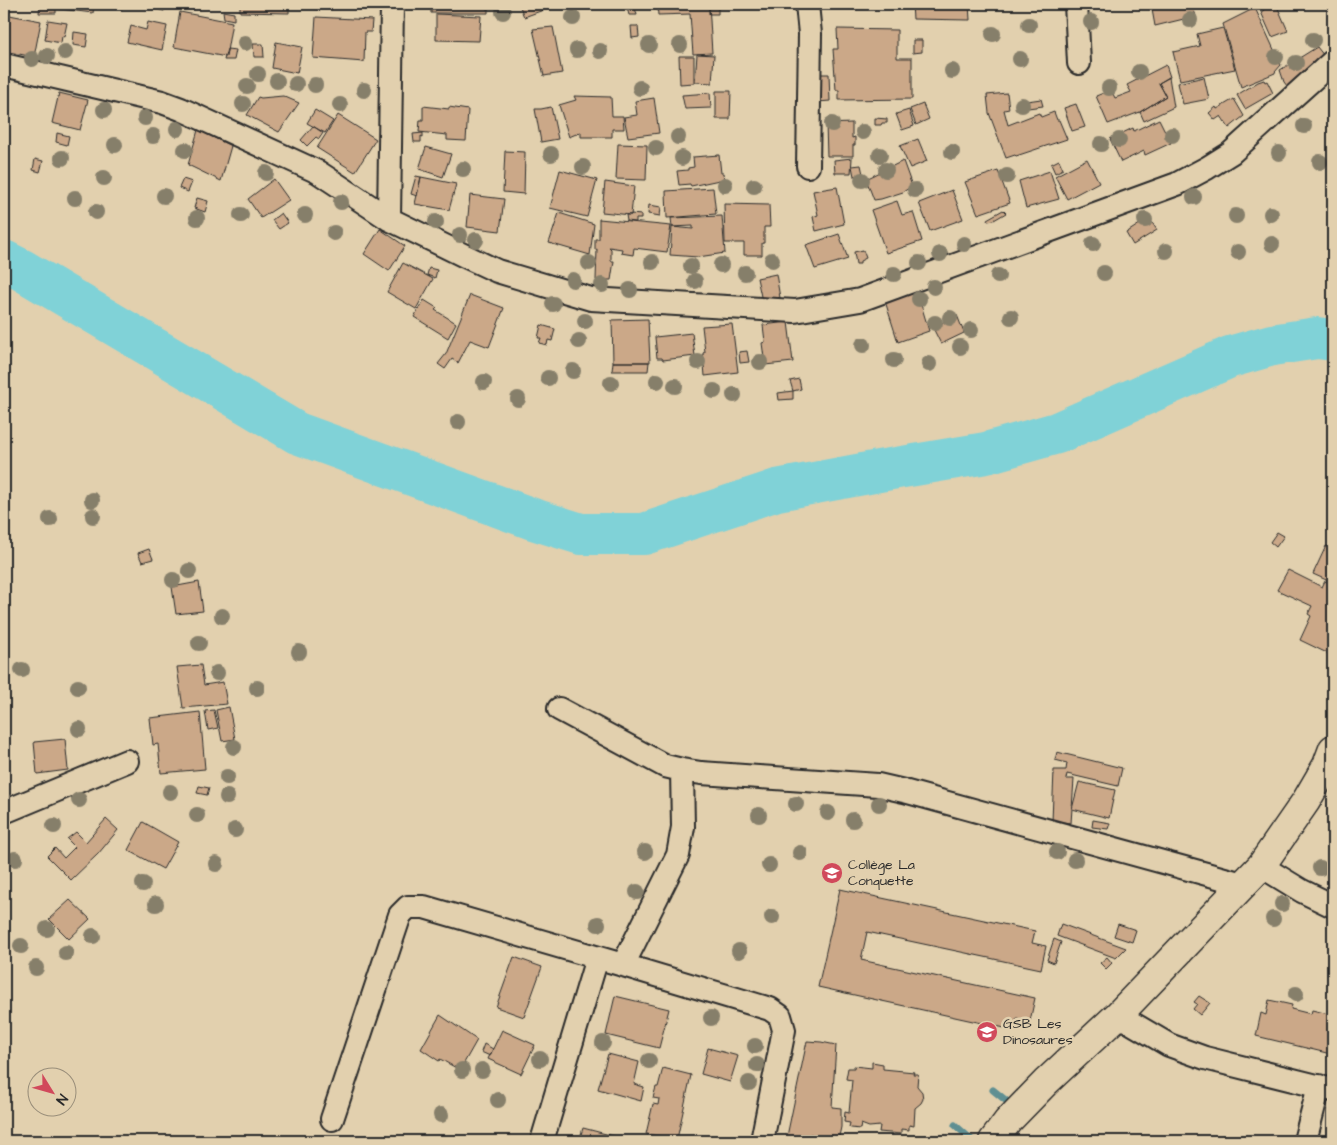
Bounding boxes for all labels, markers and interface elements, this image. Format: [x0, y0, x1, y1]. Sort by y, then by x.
place label: Collège La Conquette [848, 855, 915, 891]
school or university icon: Collège La Conquette [820, 861, 844, 885]
place label: GSB Les Dinosaures [1003, 1014, 1073, 1050]
school or university icon: GSB Les Dinosaures [975, 1020, 999, 1044]
north arrow [28, 1068, 78, 1118]
text: N [51, 1090, 72, 1109]

